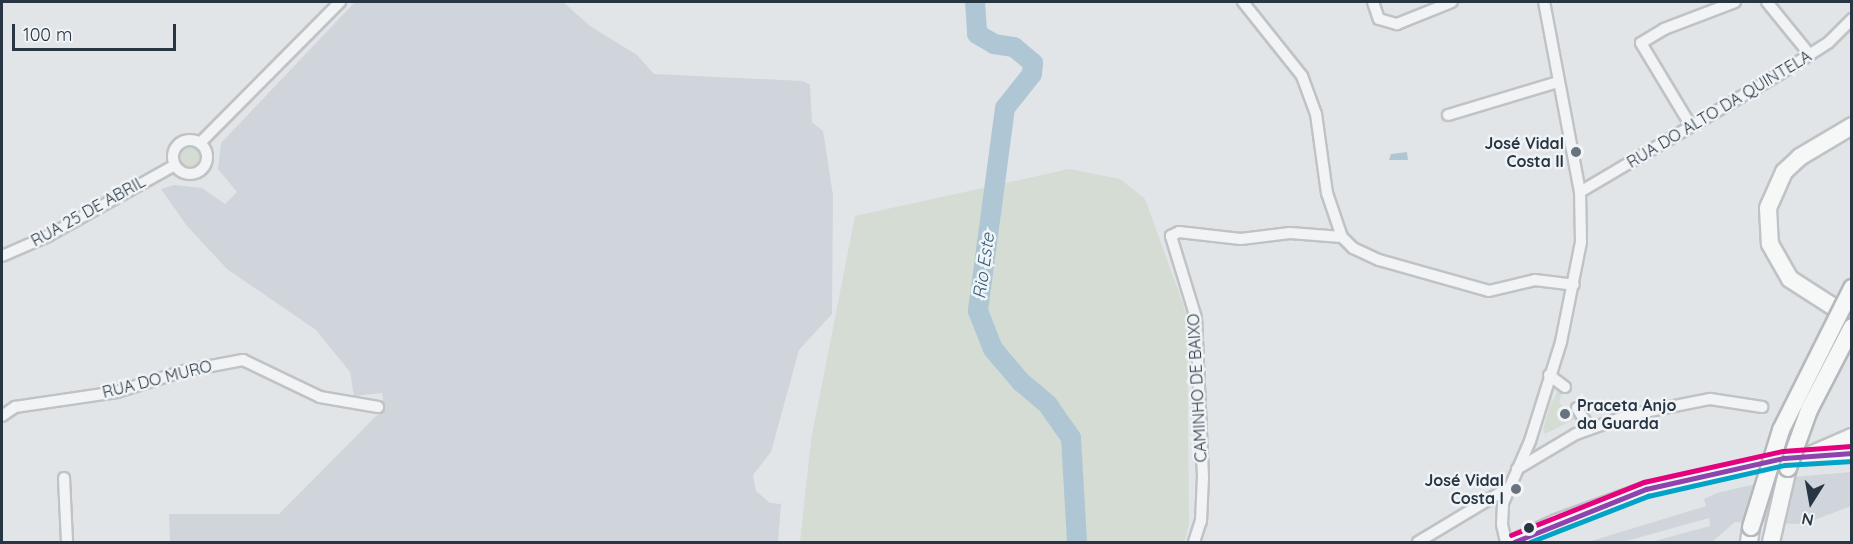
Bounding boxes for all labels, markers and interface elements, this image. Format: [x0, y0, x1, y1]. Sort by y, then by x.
scale bar [15, 12, 178, 50]
text: 100 m [23, 23, 72, 46]
street label: RUA DO ALTO DA QUINTELA [1623, 46, 1815, 172]
place label: José Vidal Costa II [1485, 133, 1564, 171]
marker: José Vidal Costa II [1569, 145, 1583, 159]
street label: RUA 25 DE ABRIL [28, 172, 148, 250]
water label: Rio Este [969, 232, 999, 300]
street label: CAMINHO DE BAIXO [1184, 313, 1210, 463]
street label: RUA DO MURO [100, 356, 214, 402]
place label: Praceta Anjo da Guarda [1577, 395, 1676, 433]
marker: Praceta Anjo da Guarda [1558, 407, 1572, 421]
place label: José Vidal Costa I [1425, 470, 1504, 508]
north arrow [1781, 472, 1841, 532]
marker: José Vidal Costa I [1509, 482, 1523, 496]
text: N [1800, 509, 1815, 531]
unlabelled marker [1523, 522, 1535, 534]

